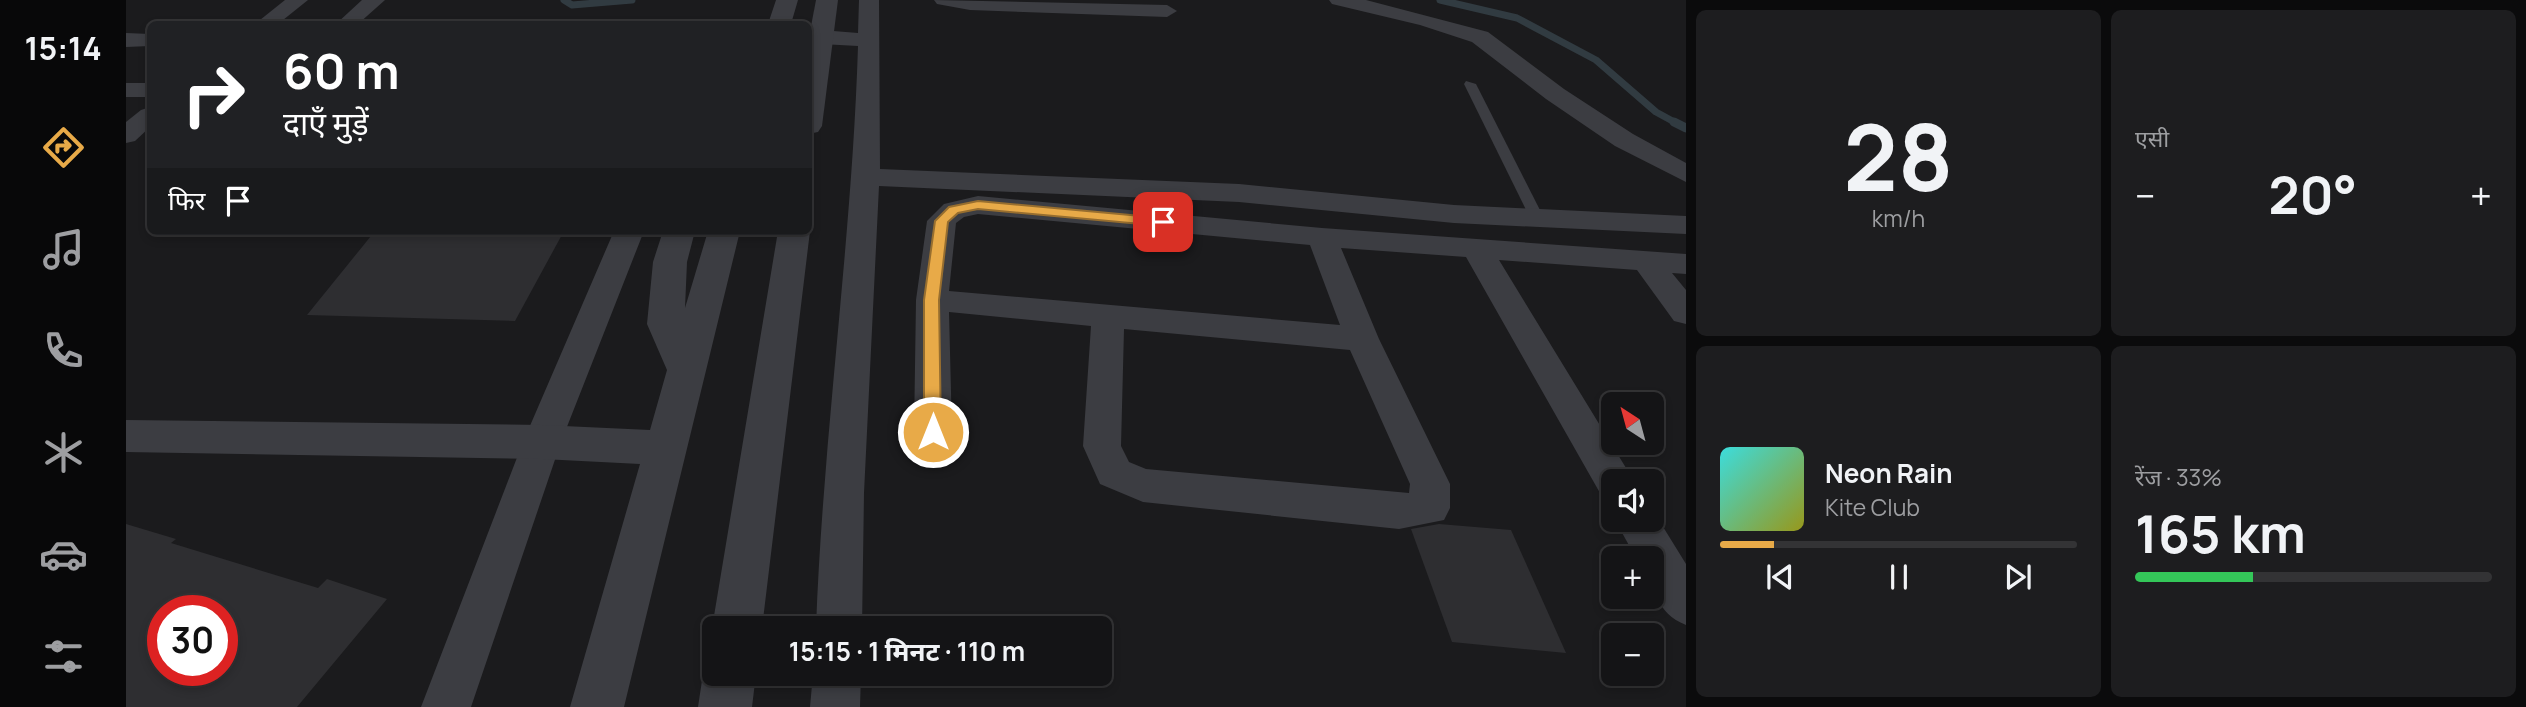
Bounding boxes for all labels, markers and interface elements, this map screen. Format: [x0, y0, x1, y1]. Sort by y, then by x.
text: 15:14 [24, 26, 102, 70]
text: 60 m [283, 37, 400, 104]
icon: right [168, 49, 259, 140]
text: 28 [1844, 94, 1953, 218]
text: दाएँ मुड़ें [283, 101, 369, 145]
text: एसी [2135, 122, 2169, 154]
icon: directions [39, 123, 88, 172]
text: 20° [2269, 159, 2357, 230]
text: − [2135, 169, 2156, 221]
text: + [2470, 169, 2492, 221]
text: फिर [168, 182, 205, 218]
icon: arrive [219, 182, 257, 220]
pin [1133, 192, 1193, 252]
text: km/h [1872, 202, 1925, 234]
icon: arrive [1144, 203, 1182, 241]
icon: music [39, 225, 88, 274]
icon: phone [39, 326, 88, 375]
north arrow [1601, 392, 1664, 455]
map controls [1601, 392, 1664, 686]
position arrow [896, 395, 970, 469]
icon: climate [39, 428, 88, 477]
text: Neon Rain [1825, 455, 1953, 491]
text: रेंज · 33% [2135, 461, 2222, 493]
button: sound [1601, 469, 1664, 532]
text: Kite Club [1825, 491, 1920, 523]
text: 165 km [2135, 498, 2306, 569]
icon: car [39, 530, 88, 579]
button: + [1601, 546, 1664, 609]
icon: previous [1761, 558, 1799, 596]
icon: pause [1880, 558, 1918, 596]
icon: next [1999, 558, 2037, 596]
speed limit sign: 30 [147, 595, 238, 686]
button: − [1601, 623, 1664, 686]
icon: filters [39, 632, 88, 681]
text: 15:15 · 1 मिनट · 110 m [789, 633, 1025, 669]

